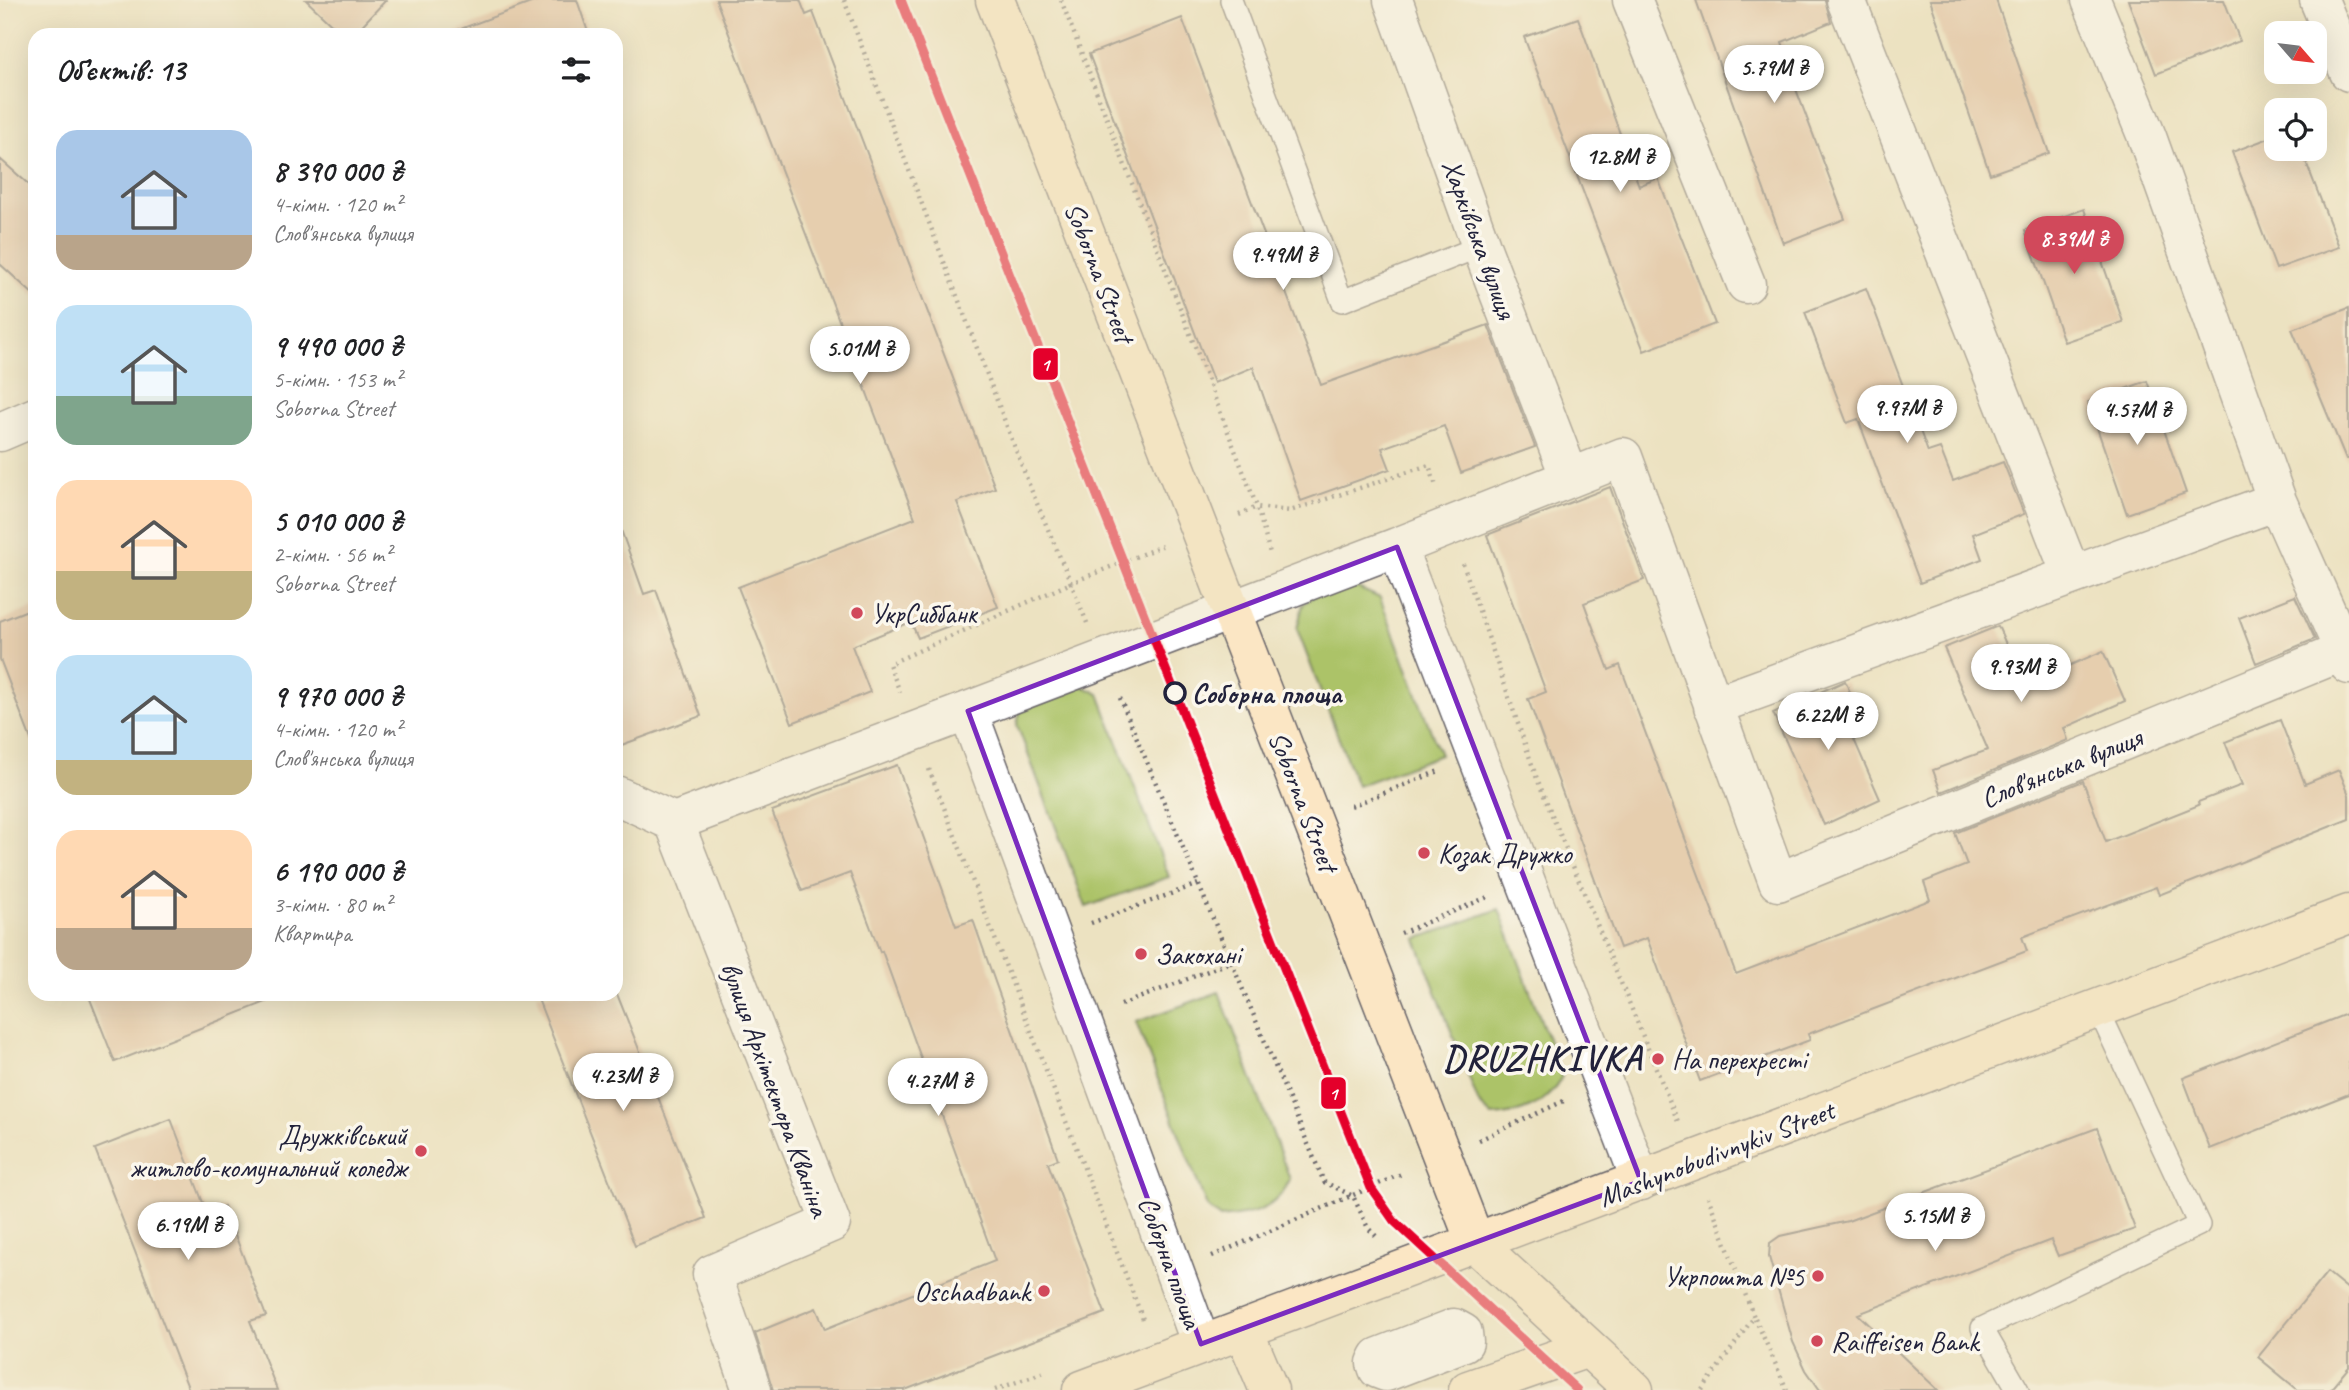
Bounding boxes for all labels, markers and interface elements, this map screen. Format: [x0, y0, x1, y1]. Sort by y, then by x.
north arrow [2264, 21, 2328, 84]
map controls [2264, 21, 2327, 161]
pin: 5.79M ₴ [1709, 46, 1839, 105]
text: Об’єктів: 13 [56, 51, 185, 89]
icon: filters [557, 51, 595, 89]
text: 5.79M ₴ [1740, 53, 1808, 82]
button: locate [2264, 98, 2327, 161]
pin: 12.8M ₴ [1555, 134, 1685, 194]
text: 12.8M ₴ [1586, 142, 1654, 171]
text: 8 390 000 ₴ [273, 152, 403, 190]
street label: Харківська вулиця [1434, 154, 1525, 325]
icon: home [112, 158, 196, 242]
text: 4-кімн. · 120 m² [273, 190, 402, 219]
street label: Soborna Street [1057, 197, 1144, 351]
pin: 8.39M ₴ [2009, 216, 2139, 276]
text: Слов'янська вулиця [273, 219, 413, 248]
text: 8.39M ₴ [2040, 224, 2108, 253]
pin: 9.49M ₴ [1218, 232, 1348, 292]
text: 9.49M ₴ [1249, 240, 1317, 269]
pin: 5.01M ₴ [795, 326, 925, 386]
text: 9 490 000 ₴ [273, 327, 402, 365]
icon: home [112, 333, 196, 417]
text: 5.01M ₴ [826, 334, 894, 363]
line badge: 1 [1032, 347, 1059, 381]
text: 1 [1041, 353, 1052, 377]
text: 5-кімн. · 153 m² [273, 365, 402, 394]
pin: 9.97M ₴ [1842, 386, 1972, 445]
pin: 4.57M ₴ [2072, 388, 2202, 447]
text: 9.97M ₴ [1873, 393, 1941, 422]
text: Soborna Street [273, 394, 394, 423]
text: 4.57M ₴ [2103, 395, 2171, 424]
text: 5 010 000 ₴ [273, 502, 403, 540]
icon: home [112, 508, 196, 592]
text: 2-кімн. · 56 m² [273, 540, 391, 569]
text: Soborna Street [273, 569, 394, 598]
place label: УкрСиббанк [871, 596, 979, 631]
marker: УкрСиббанк [849, 605, 865, 621]
pin: 9.93M ₴ [1956, 644, 2086, 704]
text: 9.93M ₴ [1987, 652, 2055, 681]
place label: Соборна площа [1192, 676, 1343, 711]
text: 9 970 000 ₴ [273, 677, 402, 715]
marker: Соборна площа [1164, 682, 1186, 704]
icon: home [112, 683, 196, 767]
pin: 6.22M ₴ [1763, 692, 1893, 752]
text: 6.22M ₴ [1794, 700, 1862, 729]
text: 4-кімн. · 120 m² [273, 715, 402, 744]
street label: Слов'янська вулиця [1976, 719, 2149, 816]
street label: Soborna Street [1261, 726, 1348, 880]
text: Слов'янська вулиця [273, 744, 413, 773]
place label: Козак Дружко [1438, 836, 1574, 872]
marker: Козак Дружко [1416, 845, 1432, 861]
text: 6 190 000 ₴ [273, 852, 403, 890]
icon: home [112, 858, 196, 942]
text: 3-кімн. · 80 m² [273, 890, 391, 919]
text: Квартира [273, 919, 351, 948]
place label: Закохані [1155, 937, 1244, 972]
marker: Закохані [1133, 946, 1149, 962]
street label: вулиця Архітектора Кваніна [713, 957, 838, 1223]
district label: DRUZHKIVKA [1443, 1036, 1643, 1081]
place label: На перехресті [1672, 1042, 1810, 1077]
marker: На перехресті [1650, 1051, 1666, 1067]
pin: 4.23M ₴ [558, 1054, 688, 1113]
pin: 4.27M ₴ [873, 1058, 1003, 1118]
text: 4.23M ₴ [589, 1061, 657, 1090]
text: 4.27M ₴ [904, 1066, 972, 1095]
line badge: 1 [1320, 1076, 1347, 1110]
text: 1 [1329, 1082, 1340, 1106]
street label: Mashynobudivnykiv Street [1594, 1092, 1841, 1214]
place label: Дружківський житлово-комунальний коледж [130, 1118, 410, 1185]
marker: Дружківський житлово-комунальний коледж [413, 1143, 429, 1159]
street label: Соборна площа [1131, 1192, 1211, 1334]
pin: 5.15M ₴ [1870, 1194, 2000, 1253]
text: 5.15M ₴ [1901, 1201, 1969, 1230]
pin: 6.19M ₴ [123, 1202, 253, 1262]
text: 6.19M ₴ [154, 1210, 222, 1239]
place label: Укрпошта №5 [1664, 1259, 1805, 1294]
marker: Укрпошта №5 [1810, 1268, 1826, 1284]
place label: Oschadbank [914, 1274, 1033, 1309]
marker: Oschadbank [1036, 1283, 1052, 1299]
place label: Raiffeisen Bank [1831, 1324, 1981, 1359]
marker: Raiffeisen Bank [1809, 1333, 1825, 1349]

